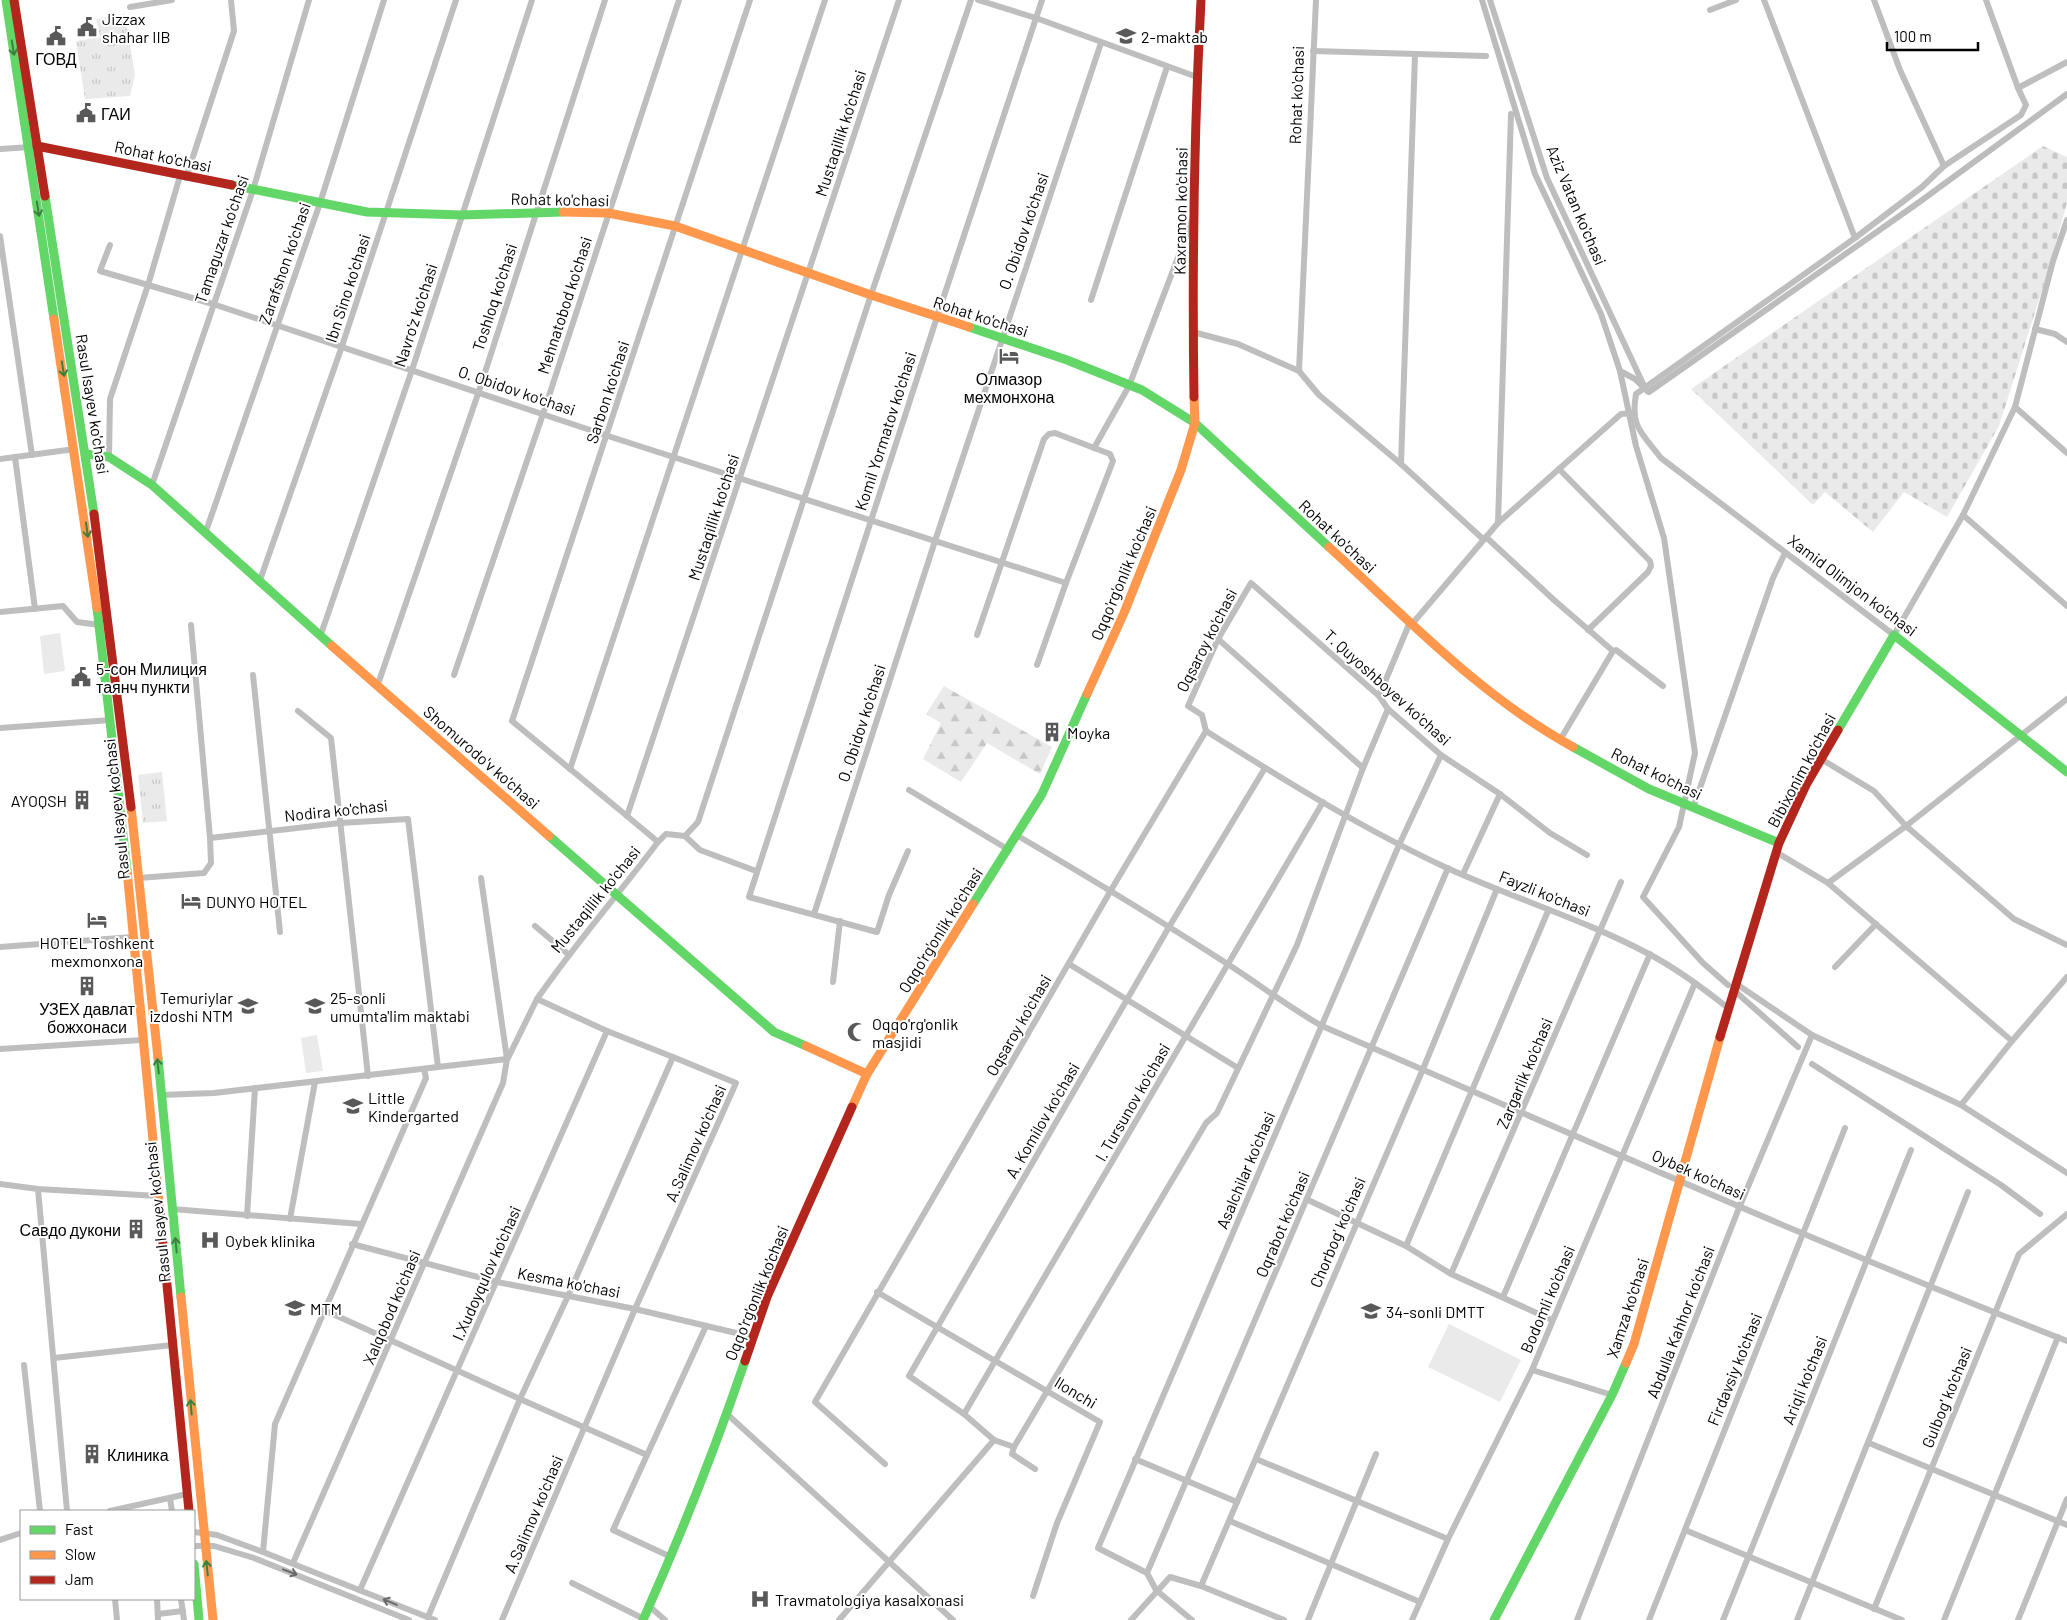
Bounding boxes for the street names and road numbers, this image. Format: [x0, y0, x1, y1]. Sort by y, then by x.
street label: Rohat ko'chasi [1285, 45, 1307, 145]
street label: Mustaqillik ko'chasi [811, 67, 869, 199]
street label: Rohat ko'chasi [113, 136, 213, 176]
street label: Aziz Vatan ko'chasi [1543, 142, 1611, 268]
street label: Kaxramon ko'chasi [1169, 147, 1191, 275]
street label: O. Obidov ko'chasi [994, 170, 1052, 292]
street label: Tamaguzar ko'chasi [190, 172, 252, 306]
street label: Rohat ko'chasi [510, 189, 610, 209]
street label: Zarafshon ko'chasi [254, 200, 314, 326]
street label: Ibn Sino ko'chasi [321, 231, 373, 345]
street label: Mehnatobod ko'chasi [533, 234, 595, 376]
street label: Toshloq ko'chasi [468, 241, 520, 353]
street label: Navro'z ko'chasi [389, 261, 441, 369]
street label: Rohat ko'chasi [931, 292, 1031, 340]
street label: Rasul Isayev ko'chasi [73, 333, 113, 475]
street label: Sarbon ko'chasi [581, 338, 633, 446]
street label: Komil Yormatov ko'chasi [850, 349, 920, 513]
street label: O. Obidov ko'chasi [456, 361, 578, 419]
street label: Mustaqillik ko'chasi [684, 451, 742, 583]
street label: Rohat ko'chasi [1295, 495, 1381, 577]
street label: Oqqo'rg'onlik ko'chasi [1086, 503, 1160, 643]
street label: Xamid Olimjon ko'chasi [1785, 530, 1921, 640]
street label: Oqsaroy ko'chasi [1172, 585, 1240, 695]
street label: T. Quyoshboyev ko'chasi [1321, 625, 1455, 749]
street label: O. Obidov ko'chasi [833, 662, 889, 784]
street label: Shomurodo'v ko'chasi [420, 701, 544, 813]
street label: Bibixonim ko'chasi [1763, 710, 1839, 830]
street label: Rasul Isayev ko'chasi [99, 738, 133, 880]
street label: Rohat ko'chasi [1608, 743, 1706, 803]
street label: Nodira ko'chasi [283, 795, 389, 825]
street label: Mustaqillik ko'chasi [546, 842, 644, 956]
street label: Oqqo'rg'onlik ko'chasi [894, 864, 986, 996]
street label: Fayzli ko'chasi [1497, 866, 1593, 920]
street label: Oqsaroy ko'chasi [981, 971, 1055, 1079]
street label: Zargarlik ko'chasi [1492, 1015, 1556, 1131]
street label: I. Tursunov ko'chasi [1091, 1040, 1173, 1164]
street label: A. Komilov ko'chasi [1001, 1059, 1083, 1181]
street label: A.Salimov ko'chasi [661, 1081, 729, 1205]
street label: Asalchilar ko'chasi [1212, 1108, 1278, 1232]
street label: Rasul Isayev ko'chasi [140, 1141, 174, 1283]
street label: Oybek ko'chasi [1649, 1145, 1749, 1203]
street label: Oqrabot ko'chasi [1251, 1168, 1313, 1280]
street label: Chorbog' ko'chasi [1305, 1174, 1369, 1290]
street label: I.Xudoyqulov ko'chasi [448, 1203, 524, 1343]
street label: Oqqo'rg'onlik ko'chasi [720, 1223, 792, 1363]
street label: Bodomli ko'chasi [1516, 1242, 1578, 1356]
street label: Abdulla Kahhor ko'chasi [1642, 1243, 1718, 1401]
street label: Xalqobod ko'chasi [358, 1247, 424, 1367]
street label: Xamza ko'chasi [1602, 1256, 1652, 1360]
street label: Kesma ko'chasi [516, 1263, 622, 1301]
street label: Firdavsiy ko'chasi [1703, 1310, 1765, 1428]
street label: Ariqli ko'chasi [1778, 1333, 1830, 1427]
street label: Gulbog' ko'chasi [1917, 1344, 1975, 1450]
street label: Ilonchi [1051, 1372, 1101, 1412]
street label: A.Salimov ko'chasi [500, 1452, 566, 1576]

